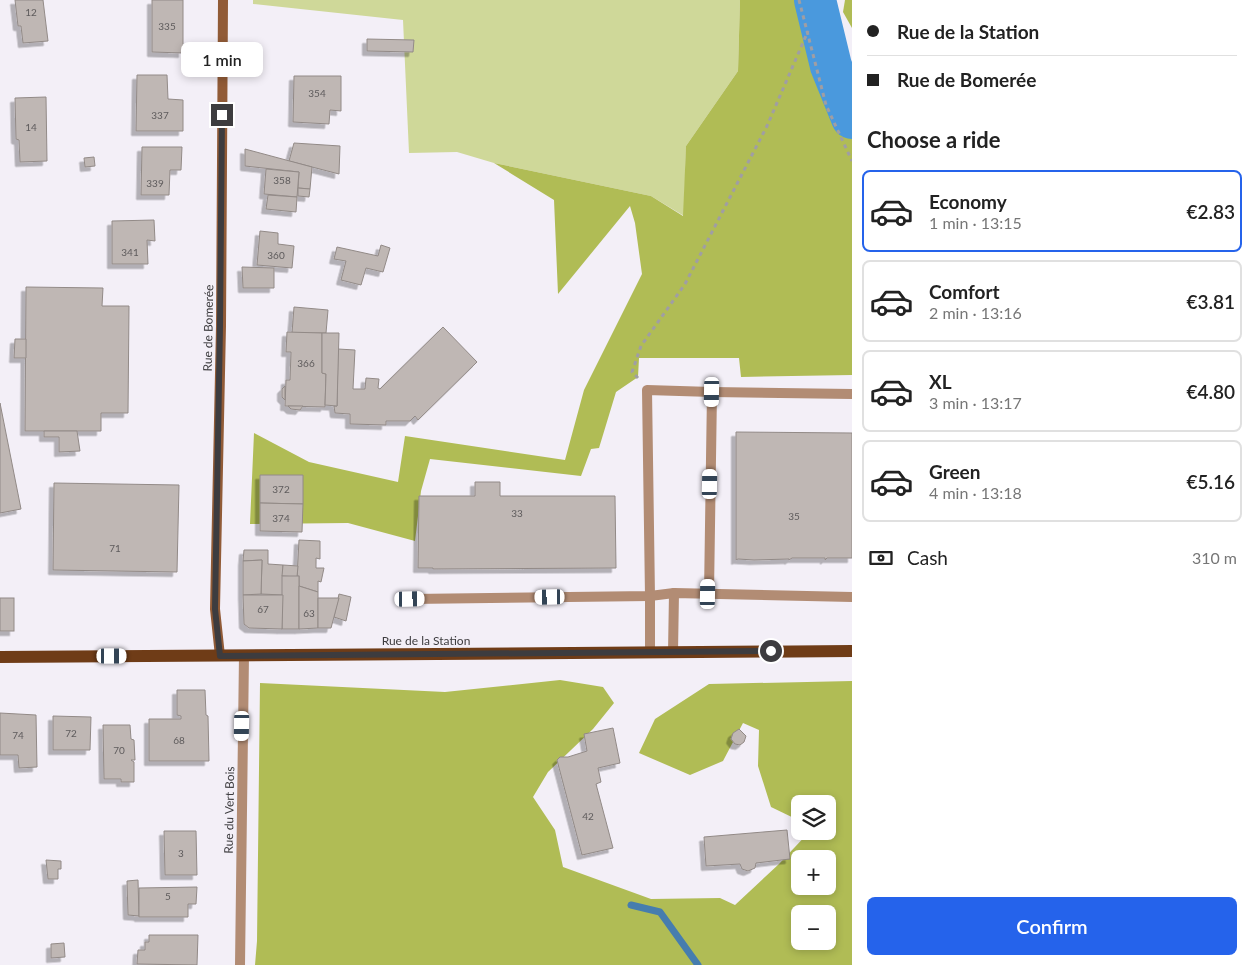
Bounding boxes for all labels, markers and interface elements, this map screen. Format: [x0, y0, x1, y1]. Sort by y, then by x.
house number: 12 [25, 6, 37, 18]
house number: 335 [158, 20, 176, 32]
text: Rue de la Station [897, 20, 1039, 43]
callout: 1 min [181, 42, 263, 78]
text: 1 min [202, 50, 242, 69]
text: Rue de Bomerée [897, 68, 1036, 91]
house number: 354 [308, 87, 326, 99]
route end [211, 104, 233, 126]
house number: 337 [151, 109, 169, 121]
house number: 14 [25, 121, 37, 133]
text: Choose a ride [867, 126, 1001, 153]
house number: 358 [273, 174, 291, 186]
house number: 339 [146, 177, 164, 189]
icon: car [869, 189, 914, 234]
text: Economy [929, 190, 1007, 213]
text: €2.83 [1186, 200, 1235, 223]
text: 1 min · 13:15 [929, 213, 1022, 232]
house number: 341 [121, 246, 139, 258]
house number: 360 [267, 249, 285, 261]
icon: car [869, 279, 914, 324]
text: Comfort [929, 280, 1000, 303]
street label: Rue de Bomerée [200, 284, 216, 372]
text: €3.81 [1186, 290, 1235, 313]
text: 2 min · 13:16 [929, 303, 1022, 322]
house number: 366 [297, 357, 315, 369]
icon: car [869, 369, 914, 414]
text: XL [929, 370, 952, 393]
car [704, 377, 719, 407]
text: €4.80 [1186, 380, 1235, 403]
text: 3 min · 13:17 [929, 393, 1022, 412]
icon: car [869, 459, 914, 504]
text: Green [929, 460, 980, 483]
car [702, 469, 717, 499]
text: €5.16 [1186, 470, 1235, 493]
house number: 372 [272, 483, 290, 495]
text: 4 min · 13:18 [929, 483, 1022, 502]
house number: 33 [511, 507, 523, 519]
house number: 35 [788, 510, 800, 522]
house number: 374 [272, 512, 290, 524]
house number: 71 [109, 542, 121, 554]
icon: cash [867, 544, 895, 572]
text: Cash [907, 546, 948, 569]
text: 310 m [1192, 548, 1237, 567]
car [700, 579, 715, 609]
car [534, 589, 565, 605]
car [394, 591, 425, 607]
house number: 67 [257, 603, 269, 615]
house number: 63 [303, 607, 315, 619]
street label: Rue de la Station [382, 633, 470, 648]
route start [760, 640, 782, 662]
car [97, 649, 127, 664]
car [234, 711, 249, 741]
house number: 72 [65, 727, 77, 739]
house number: 74 [12, 729, 24, 741]
house number: 68 [173, 734, 185, 746]
house number: 70 [113, 744, 125, 756]
street label: Rue du Vert Bois [221, 766, 237, 854]
map controls [791, 795, 836, 950]
button: layers [791, 795, 836, 840]
house number: 42 [582, 810, 594, 822]
house number: 3 [178, 847, 184, 859]
button: + [791, 850, 836, 895]
house number: 5 [165, 890, 171, 902]
button: Confirm [867, 897, 1237, 955]
button: − [791, 905, 836, 950]

